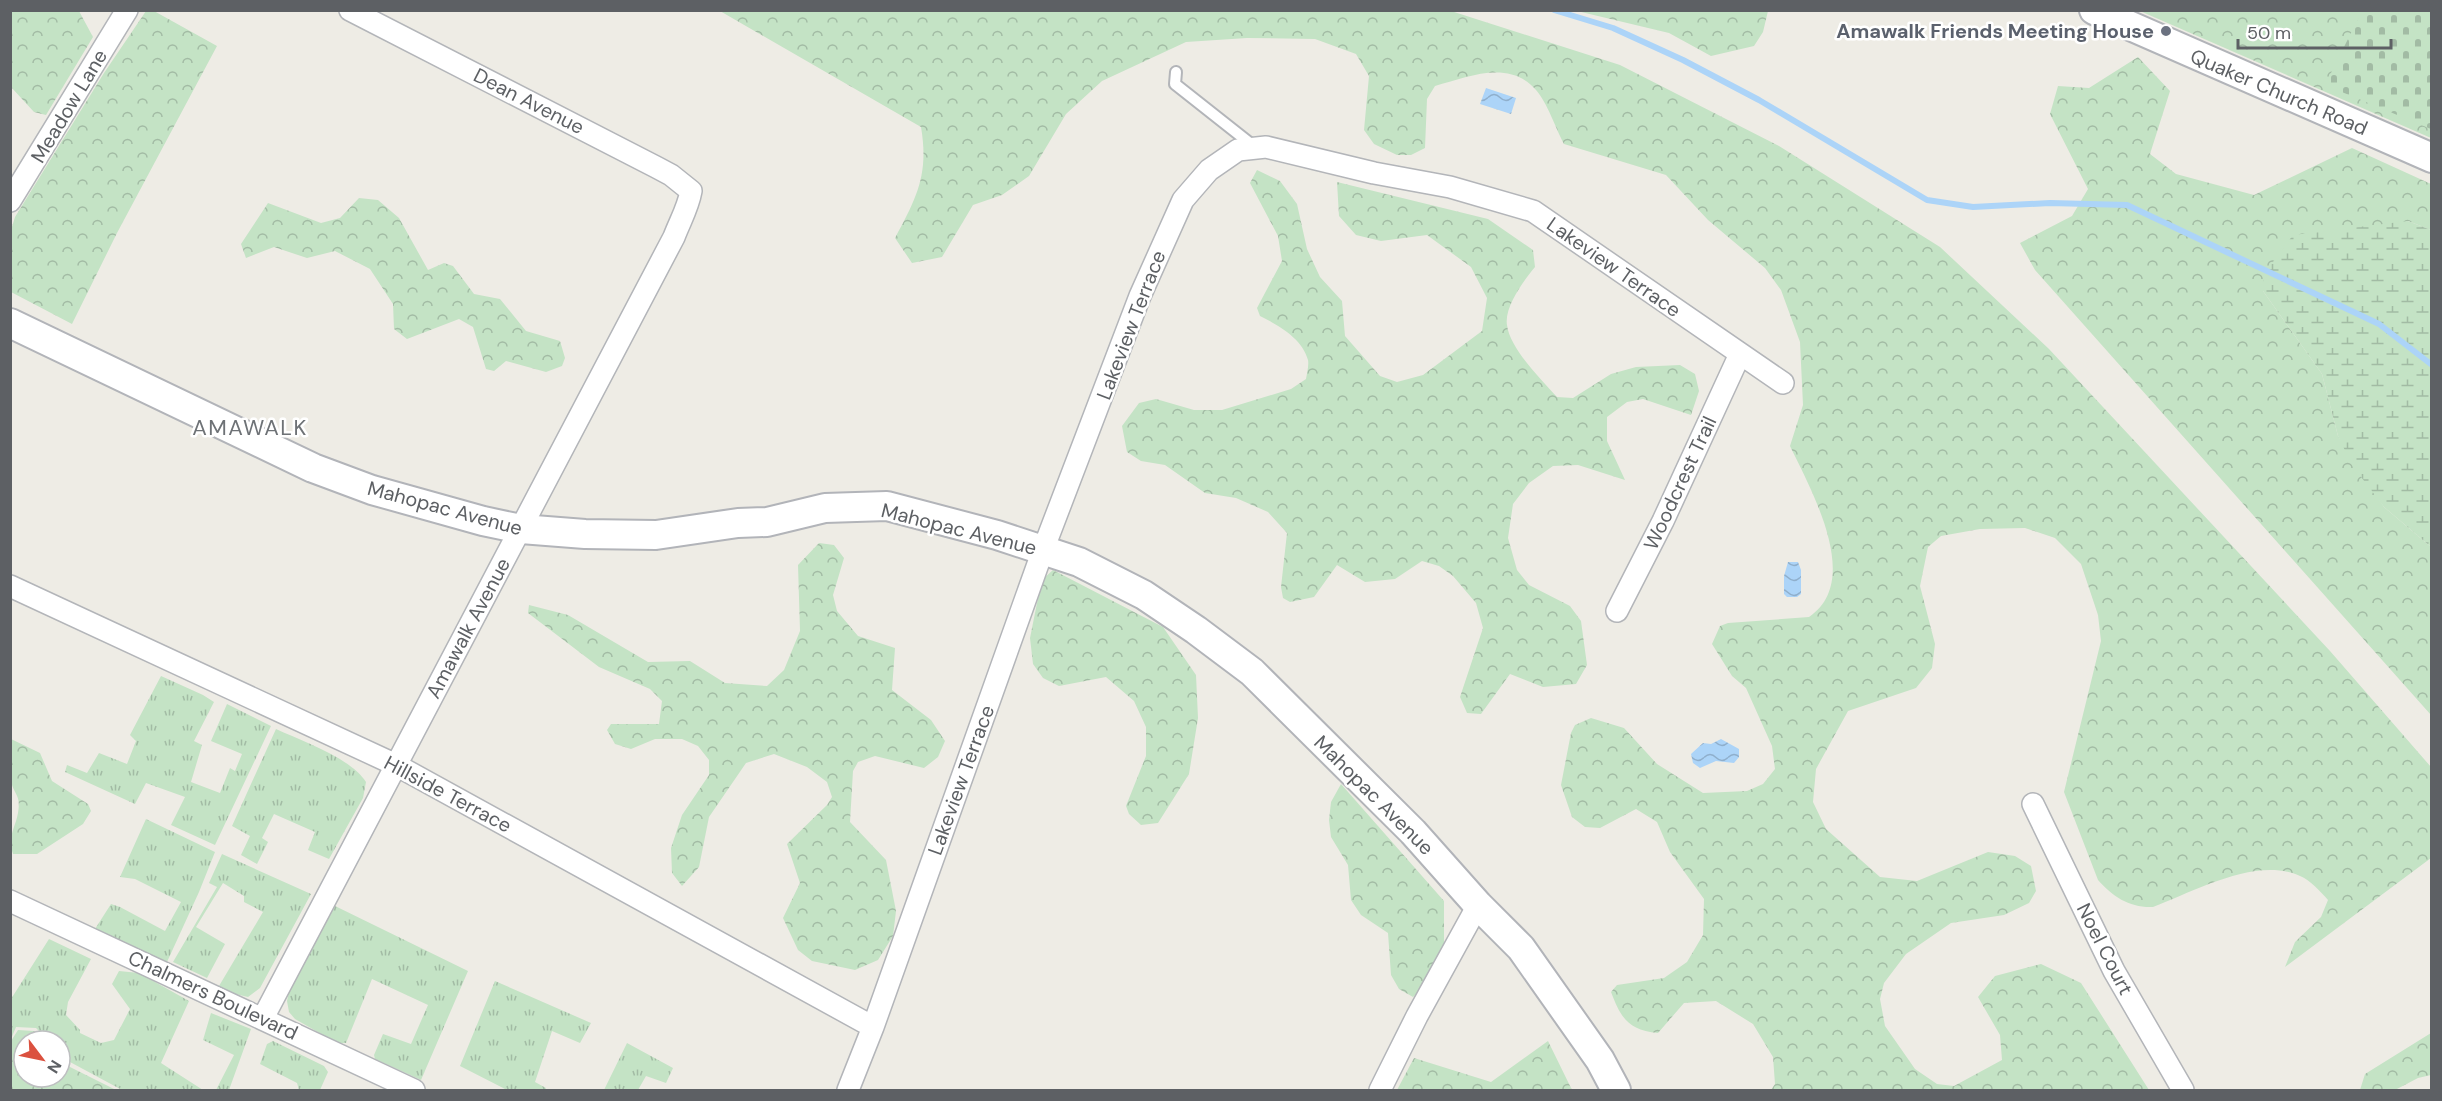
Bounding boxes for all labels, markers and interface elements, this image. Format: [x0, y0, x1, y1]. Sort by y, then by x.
scale bar [2238, 12, 2391, 50]
place label: Amawalk Friends Meeting House [1836, 18, 2154, 44]
text: 50 m [2247, 21, 2291, 45]
marker: Amawalk Friends Meeting House [2159, 24, 2173, 38]
street label: Quaker Church Road [2186, 43, 2372, 141]
street label: Meadow Lane [25, 44, 113, 168]
street label: Dean Avenue [469, 62, 589, 140]
street label: Lakeview Terrace [1542, 211, 1686, 323]
street label: Lakeview Terrace [1091, 247, 1171, 403]
street label: Woodcrest Trail [1638, 412, 1722, 554]
district label: AMAWALK [192, 413, 308, 442]
street label: Mahopac Avenue [365, 475, 525, 541]
street label: Mahopac Avenue [879, 497, 1039, 561]
street label: Amawalk Avenue [420, 553, 516, 703]
street label: Lakeview Terrace [922, 701, 1000, 859]
street label: Mahopac Avenue [1309, 730, 1439, 860]
street label: Hillside Terrace [380, 750, 516, 838]
street label: Noel Court [2071, 899, 2139, 999]
street label: Chalmers Boulevard [124, 944, 302, 1046]
north arrow [12, 1029, 72, 1089]
text: N [42, 1056, 66, 1077]

